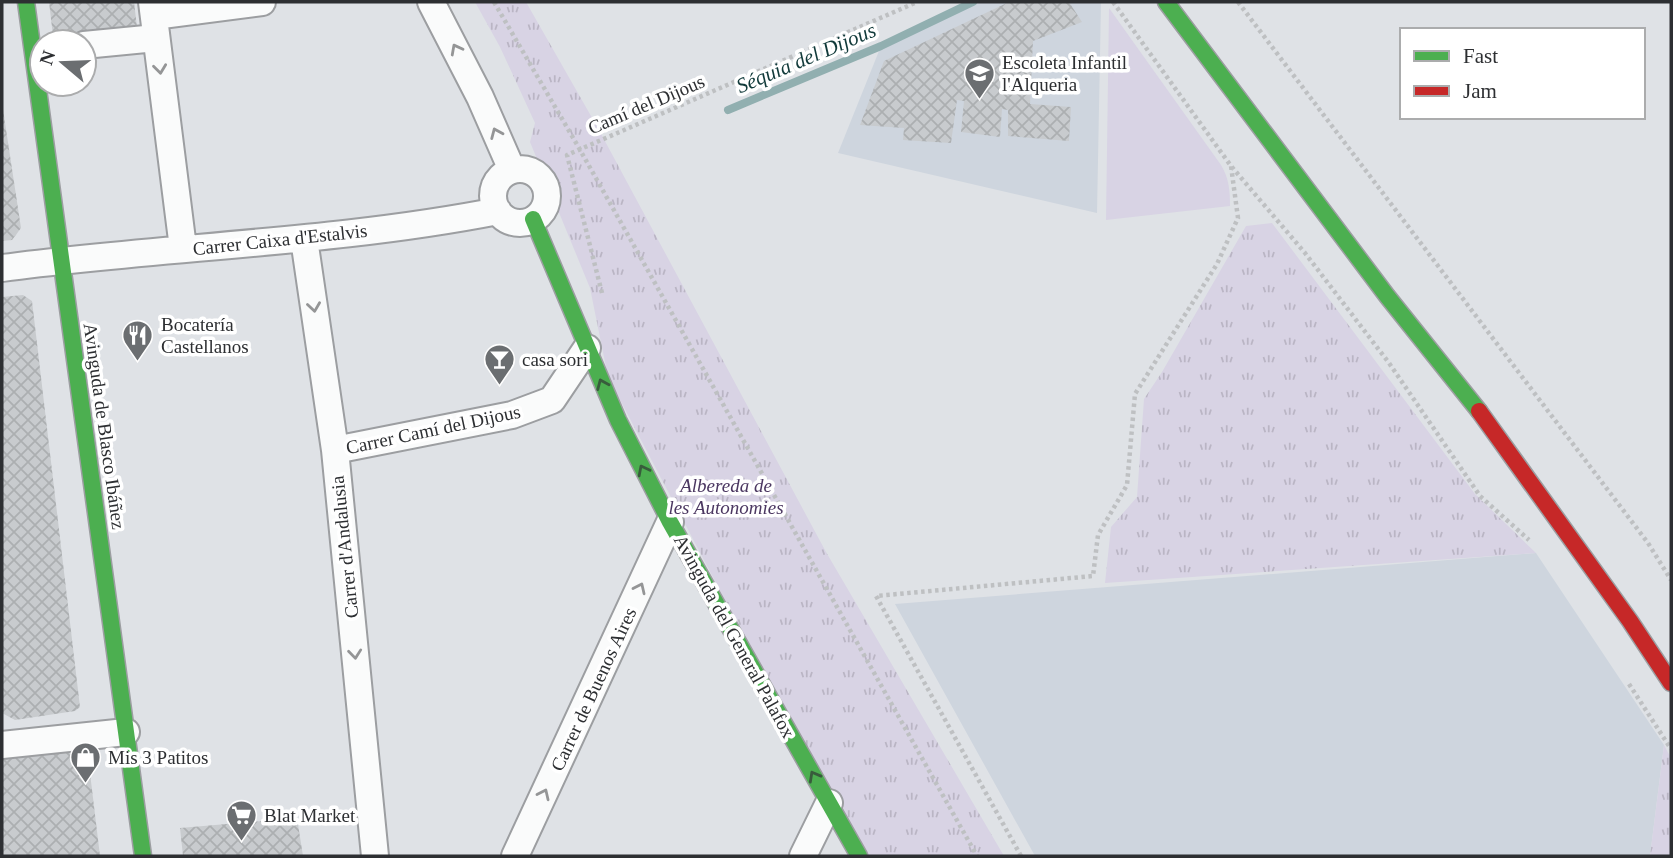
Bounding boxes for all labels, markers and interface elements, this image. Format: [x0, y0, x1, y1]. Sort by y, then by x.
water label: Séquia del Dijous [733, 18, 879, 98]
north arrow [28, 28, 98, 98]
legend [1400, 28, 1645, 119]
one-way arrow [450, 44, 464, 56]
text: Fast [1463, 44, 1498, 68]
text: N [35, 47, 60, 68]
place label: Escoleta Infantil l'Alqueria [1002, 52, 1127, 95]
school or university icon: Escoleta Infantil l'Alqueria [962, 56, 996, 100]
one-way arrow [153, 64, 168, 75]
street label: Camí del Dijous [585, 70, 708, 138]
text: Jam [1463, 79, 1497, 103]
one-way arrow [490, 128, 504, 141]
street label: Carrer Caixa d'Estalvis [192, 220, 368, 259]
one-way arrow [306, 301, 321, 312]
place label: Bocatería Castellanos [161, 314, 249, 357]
restaurant icon: Bocatería Castellanos [121, 318, 155, 362]
street label: Avinguda de Blasco Ibáñez [80, 322, 129, 531]
bar icon: casa sori [482, 342, 516, 386]
place label: casa sori [522, 349, 588, 370]
one-way arrow [597, 379, 611, 391]
street label: Carrer Camí del Dijous [344, 401, 522, 458]
one-way arrow [638, 465, 652, 477]
street label: Carrer d'Andalusia [327, 474, 362, 619]
park label: Albereda de les Autonomies [668, 475, 784, 518]
street label: Avinguda del General Palafox [670, 531, 800, 742]
one-way arrow [632, 583, 646, 595]
street label: Carrer de Buenos Aires [546, 604, 641, 774]
one-way arrow [347, 649, 362, 660]
shop icon: Mis 3 Patitos [68, 740, 102, 784]
place label: Mis 3 Patitos [108, 747, 208, 768]
one-way arrow [809, 770, 822, 783]
one-way arrow [535, 789, 549, 801]
supermarket icon: Blat Market [224, 798, 258, 842]
place label: Blat Market [264, 805, 356, 826]

